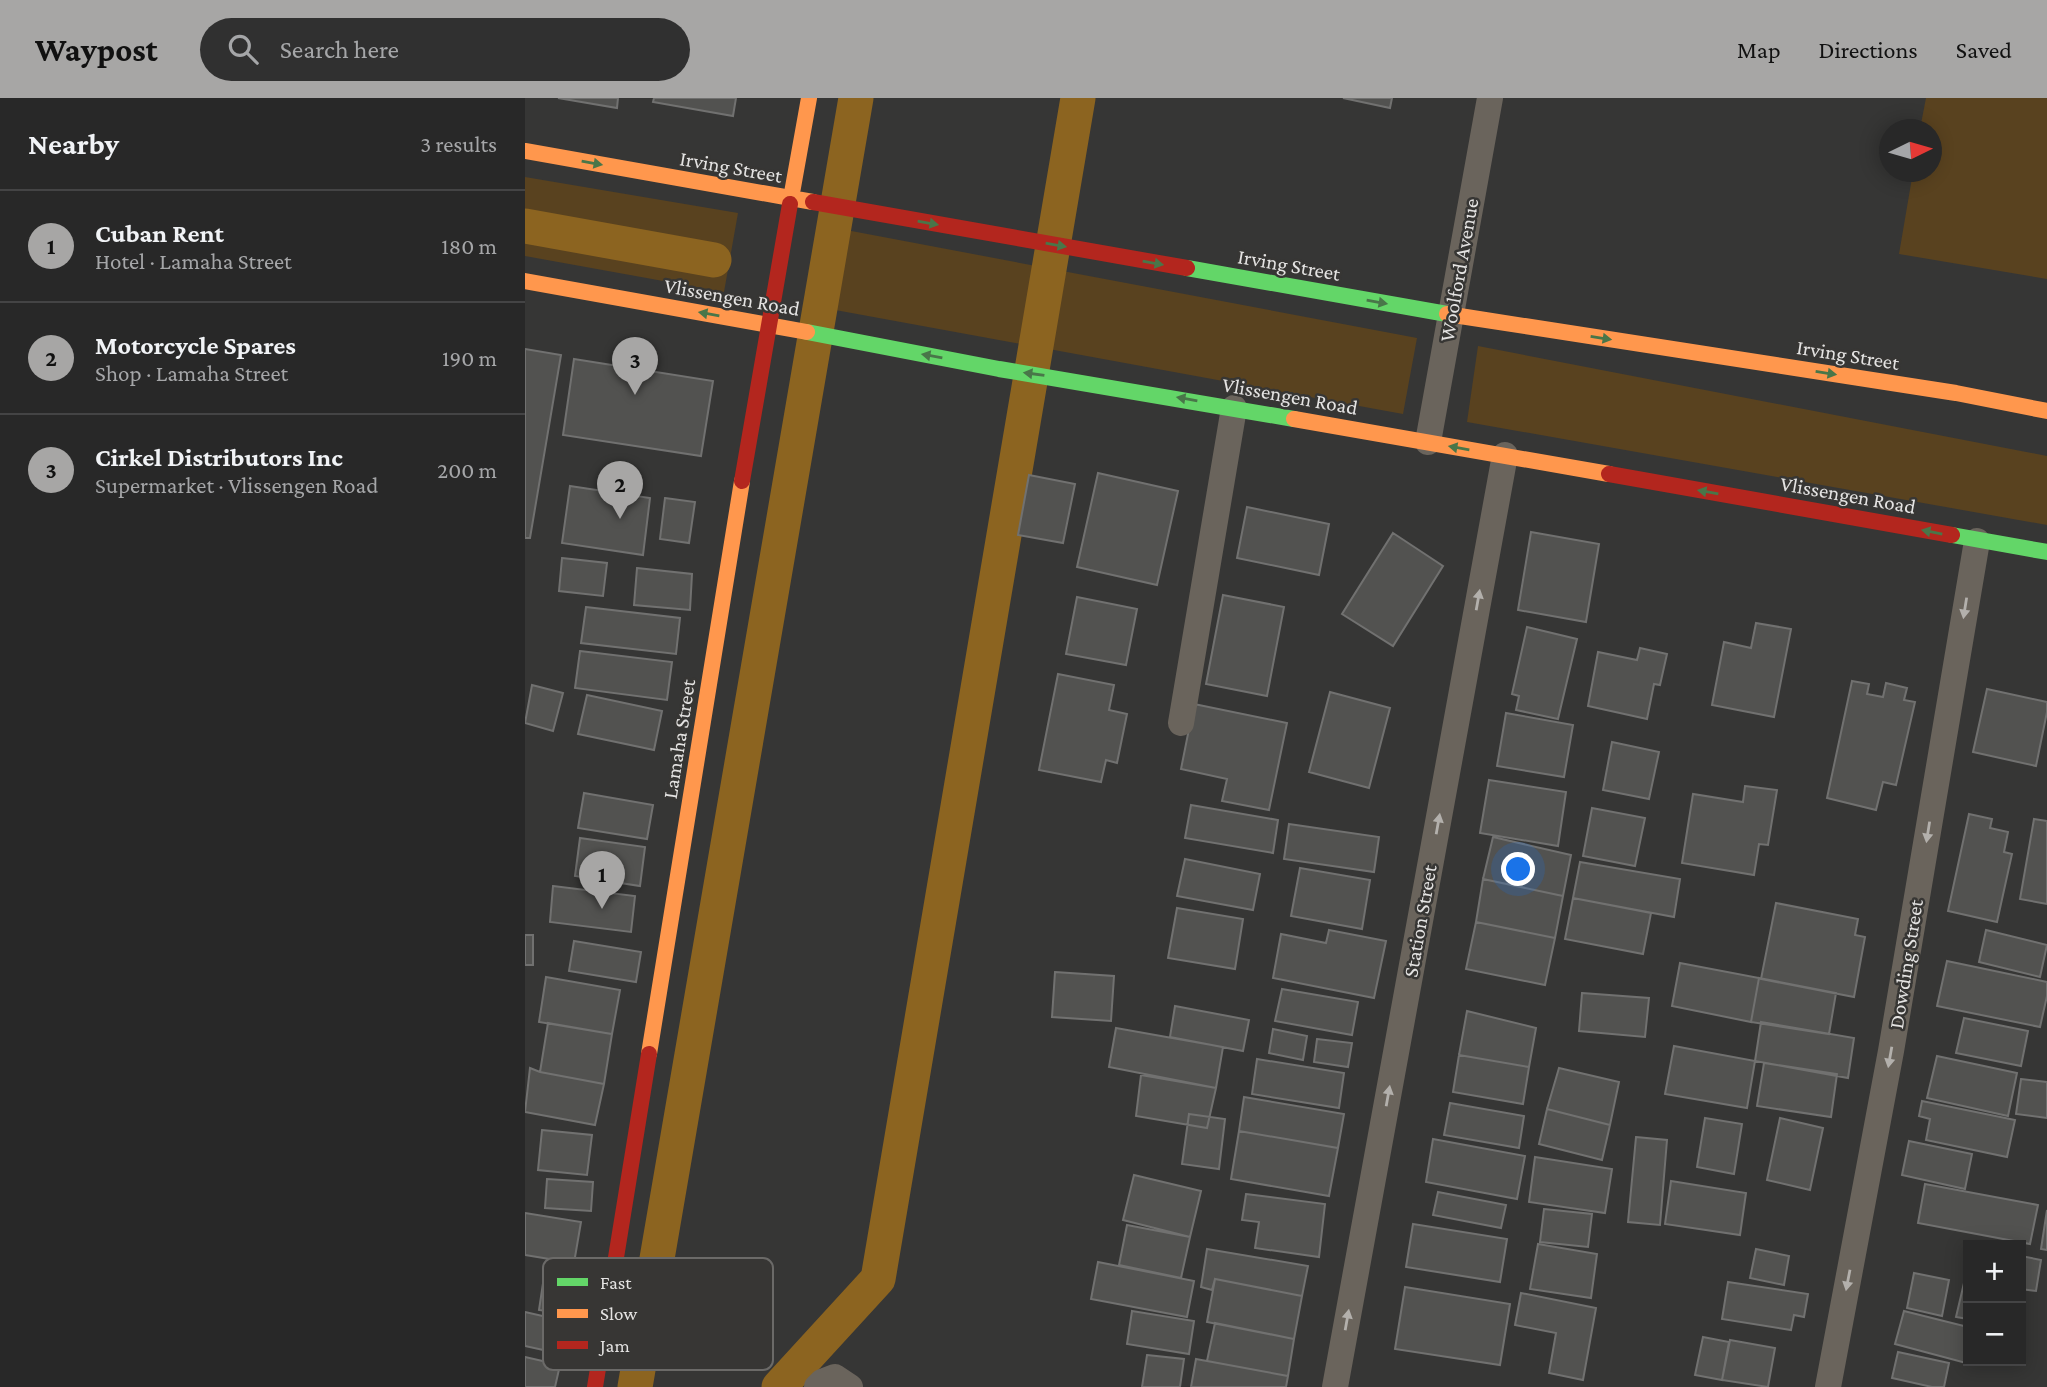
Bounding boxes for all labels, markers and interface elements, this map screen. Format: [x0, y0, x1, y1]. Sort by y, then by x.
search box [200, 18, 690, 81]
icon: search [224, 30, 262, 68]
text: Waypost [35, 31, 158, 68]
text: Search here [280, 35, 399, 64]
text: Map [1737, 36, 1781, 63]
text: Directions [1819, 36, 1918, 63]
text: Saved [1956, 36, 2012, 63]
north arrow [1879, 119, 1942, 182]
text: Nearby [28, 127, 119, 160]
text: 3 results [420, 131, 497, 157]
street label: Irving Street [678, 146, 785, 188]
one-way arrow [581, 158, 603, 169]
street label: Woolford Avenue [1435, 196, 1483, 344]
one-way arrow [917, 218, 939, 229]
text: Cuban Rent [95, 219, 224, 248]
text: 1 [47, 233, 55, 259]
text: 180 m [441, 233, 497, 259]
one-way arrow [1045, 240, 1067, 251]
street label: Irving Street [1236, 244, 1343, 286]
text: Hotel · Lamaha Street [95, 248, 292, 274]
one-way arrow [1142, 258, 1164, 269]
street label: Vlissengen Road [662, 273, 802, 321]
one-way arrow [1366, 297, 1388, 308]
one-way arrow [698, 308, 720, 319]
text: Motorcycle Spares [95, 331, 296, 360]
one-way arrow [1590, 333, 1612, 344]
street label: Irving Street [1795, 335, 1902, 375]
pin: 3 [612, 337, 658, 395]
text: 2 [45, 345, 57, 371]
text: 190 m [442, 345, 497, 371]
one-way arrow [921, 351, 943, 362]
text: Shop · Lamaha Street [95, 360, 288, 386]
one-way arrow [1023, 368, 1045, 379]
one-way arrow [1815, 368, 1837, 379]
street label: Vlissengen Road [1220, 372, 1360, 420]
one-way arrow [1176, 393, 1198, 404]
one-way arrow [1448, 442, 1470, 453]
text: Cirkel Distributors Inc [95, 443, 343, 472]
text: 3 [45, 457, 57, 483]
text: 200 m [437, 457, 497, 483]
pin: 2 [597, 461, 643, 519]
street label: Vlissengen Road [1778, 471, 1918, 519]
text: Supermarket · Vlissengen Road [95, 472, 378, 498]
one-way arrow [1697, 486, 1719, 497]
one-way arrow [1921, 526, 1943, 537]
one-way arrow [1473, 589, 1484, 611]
one-way arrow [1959, 597, 1970, 619]
street label: Lamaha Street [658, 676, 700, 801]
one-way arrow [1432, 813, 1443, 835]
one-way arrow [1922, 821, 1933, 843]
pin: 1 [579, 851, 625, 909]
your location [1501, 852, 1535, 886]
street label: Station Street [1398, 862, 1442, 979]
street label: Dowding Street [1884, 897, 1928, 1030]
one-way arrow [1884, 1046, 1895, 1068]
one-way arrow [1383, 1085, 1394, 1107]
map controls [1963, 1240, 2026, 1366]
button: + [1963, 1240, 2026, 1303]
legend [543, 1258, 773, 1370]
one-way arrow [1842, 1269, 1853, 1291]
text: Fast [600, 1272, 632, 1293]
text: Slow [600, 1303, 637, 1324]
button: − [1963, 1303, 2026, 1366]
one-way arrow [1342, 1309, 1353, 1331]
text: Jam [598, 1335, 630, 1356]

